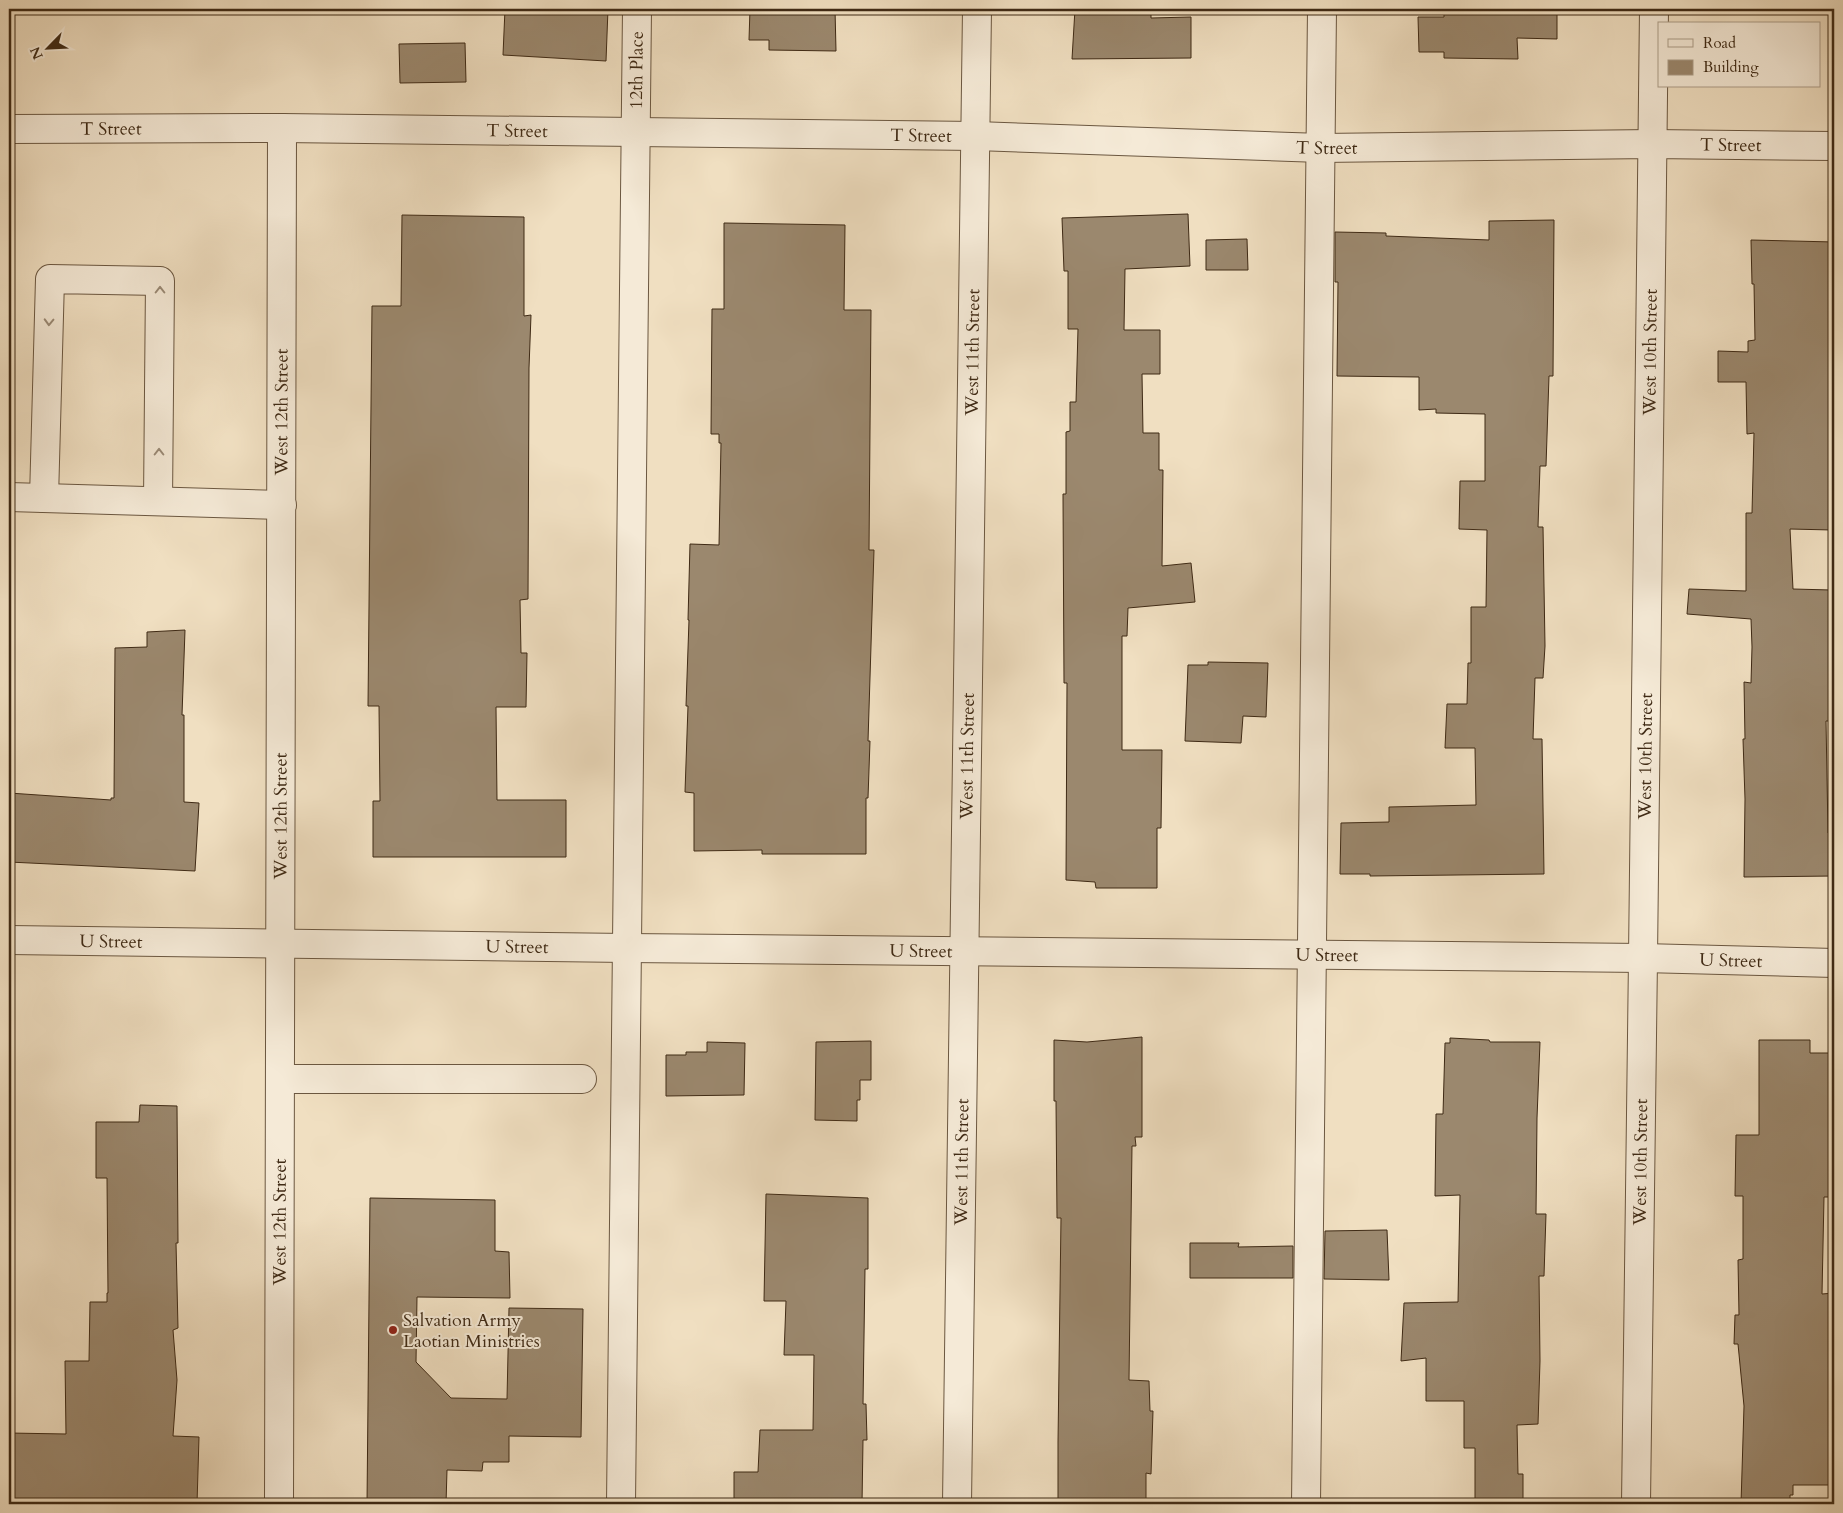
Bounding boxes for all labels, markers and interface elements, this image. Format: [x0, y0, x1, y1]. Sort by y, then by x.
north arrow [22, 22, 72, 72]
legend [1658, 22, 1820, 88]
street label: 12th Place [624, 31, 650, 109]
text: Road [1703, 33, 1736, 53]
text: N [25, 44, 48, 63]
text: Building [1703, 57, 1759, 77]
street label: T Street [80, 117, 142, 142]
street label: T Street [486, 118, 548, 144]
street label: T Street [890, 123, 952, 149]
street label: T Street [1700, 133, 1762, 158]
street label: T Street [1296, 135, 1358, 161]
one-way arrow [155, 286, 165, 294]
street label: West 11th Street [960, 288, 986, 417]
street label: West 10th Street [1637, 288, 1664, 417]
one-way arrow [43, 318, 54, 326]
street label: West 12th Street [269, 348, 295, 476]
one-way arrow [153, 448, 164, 456]
street label: West 11th Street [954, 692, 981, 821]
street label: West 10th Street [1633, 692, 1659, 821]
street label: West 12th Street [268, 752, 294, 880]
street label: U Street [79, 929, 143, 955]
street label: U Street [485, 934, 549, 960]
street label: U Street [889, 939, 953, 964]
street label: U Street [1295, 943, 1359, 968]
street label: U Street [1699, 947, 1763, 974]
street label: West 11th Street [949, 1098, 975, 1227]
street label: West 10th Street [1628, 1098, 1654, 1227]
street label: West 12th Street [267, 1158, 293, 1286]
place label: Salvation Army Laotian Ministries [403, 1308, 540, 1354]
marker: Salvation Army Laotian Ministries [387, 1324, 399, 1336]

